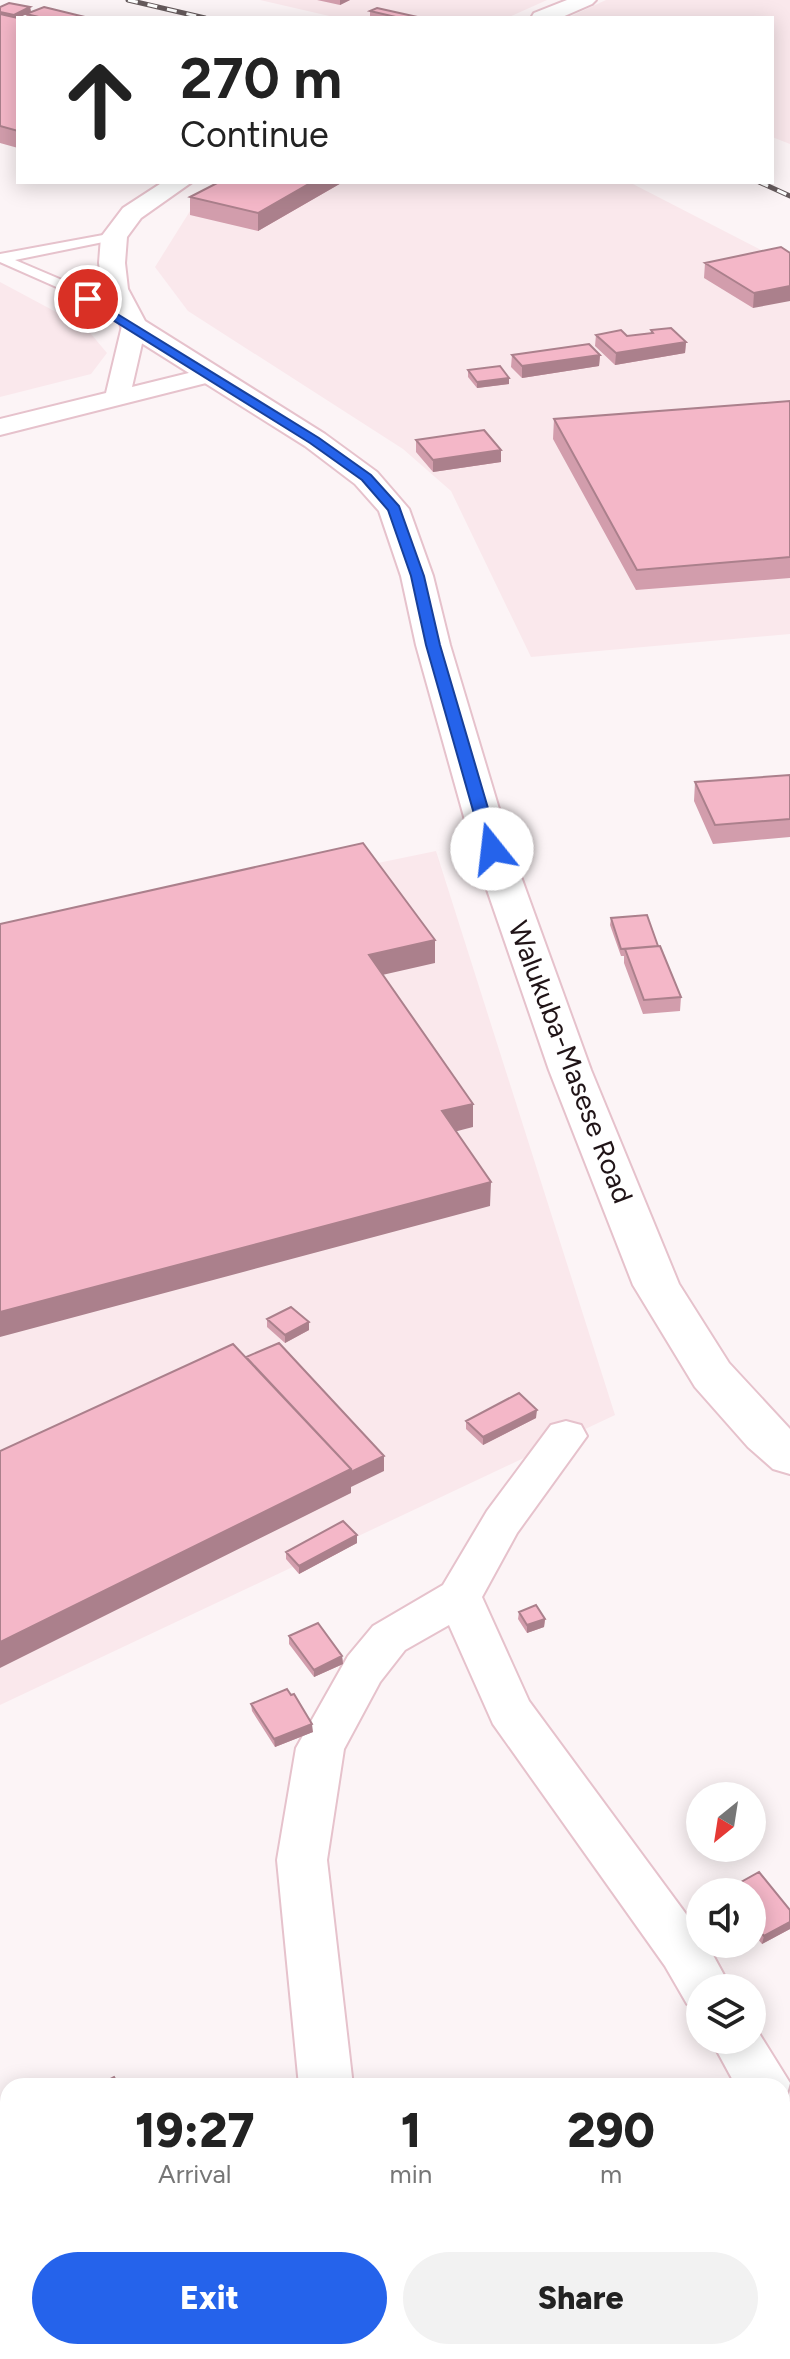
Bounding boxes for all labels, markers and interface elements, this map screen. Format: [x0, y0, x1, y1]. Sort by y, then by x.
text: 270 m [180, 45, 342, 112]
icon: ahead [48, 48, 152, 152]
text: Continue [180, 113, 329, 156]
pin [54, 265, 122, 333]
icon: arrive [66, 277, 110, 321]
position arrow [450, 807, 534, 891]
street label: Walukuba-Masese Road [501, 916, 641, 1208]
north arrow [686, 1782, 766, 1862]
map controls [686, 1782, 766, 2054]
button: sound [686, 1878, 766, 1958]
button: layers [686, 1974, 766, 2054]
text: 19:27 [135, 2101, 254, 2159]
text: 1 [401, 2101, 421, 2159]
text: 290 [567, 2101, 655, 2159]
text: Arrival [158, 2158, 231, 2190]
text: min [390, 2158, 432, 2190]
text: m [600, 2158, 622, 2190]
button: Exit [32, 2252, 387, 2344]
button: Share [403, 2252, 758, 2344]

